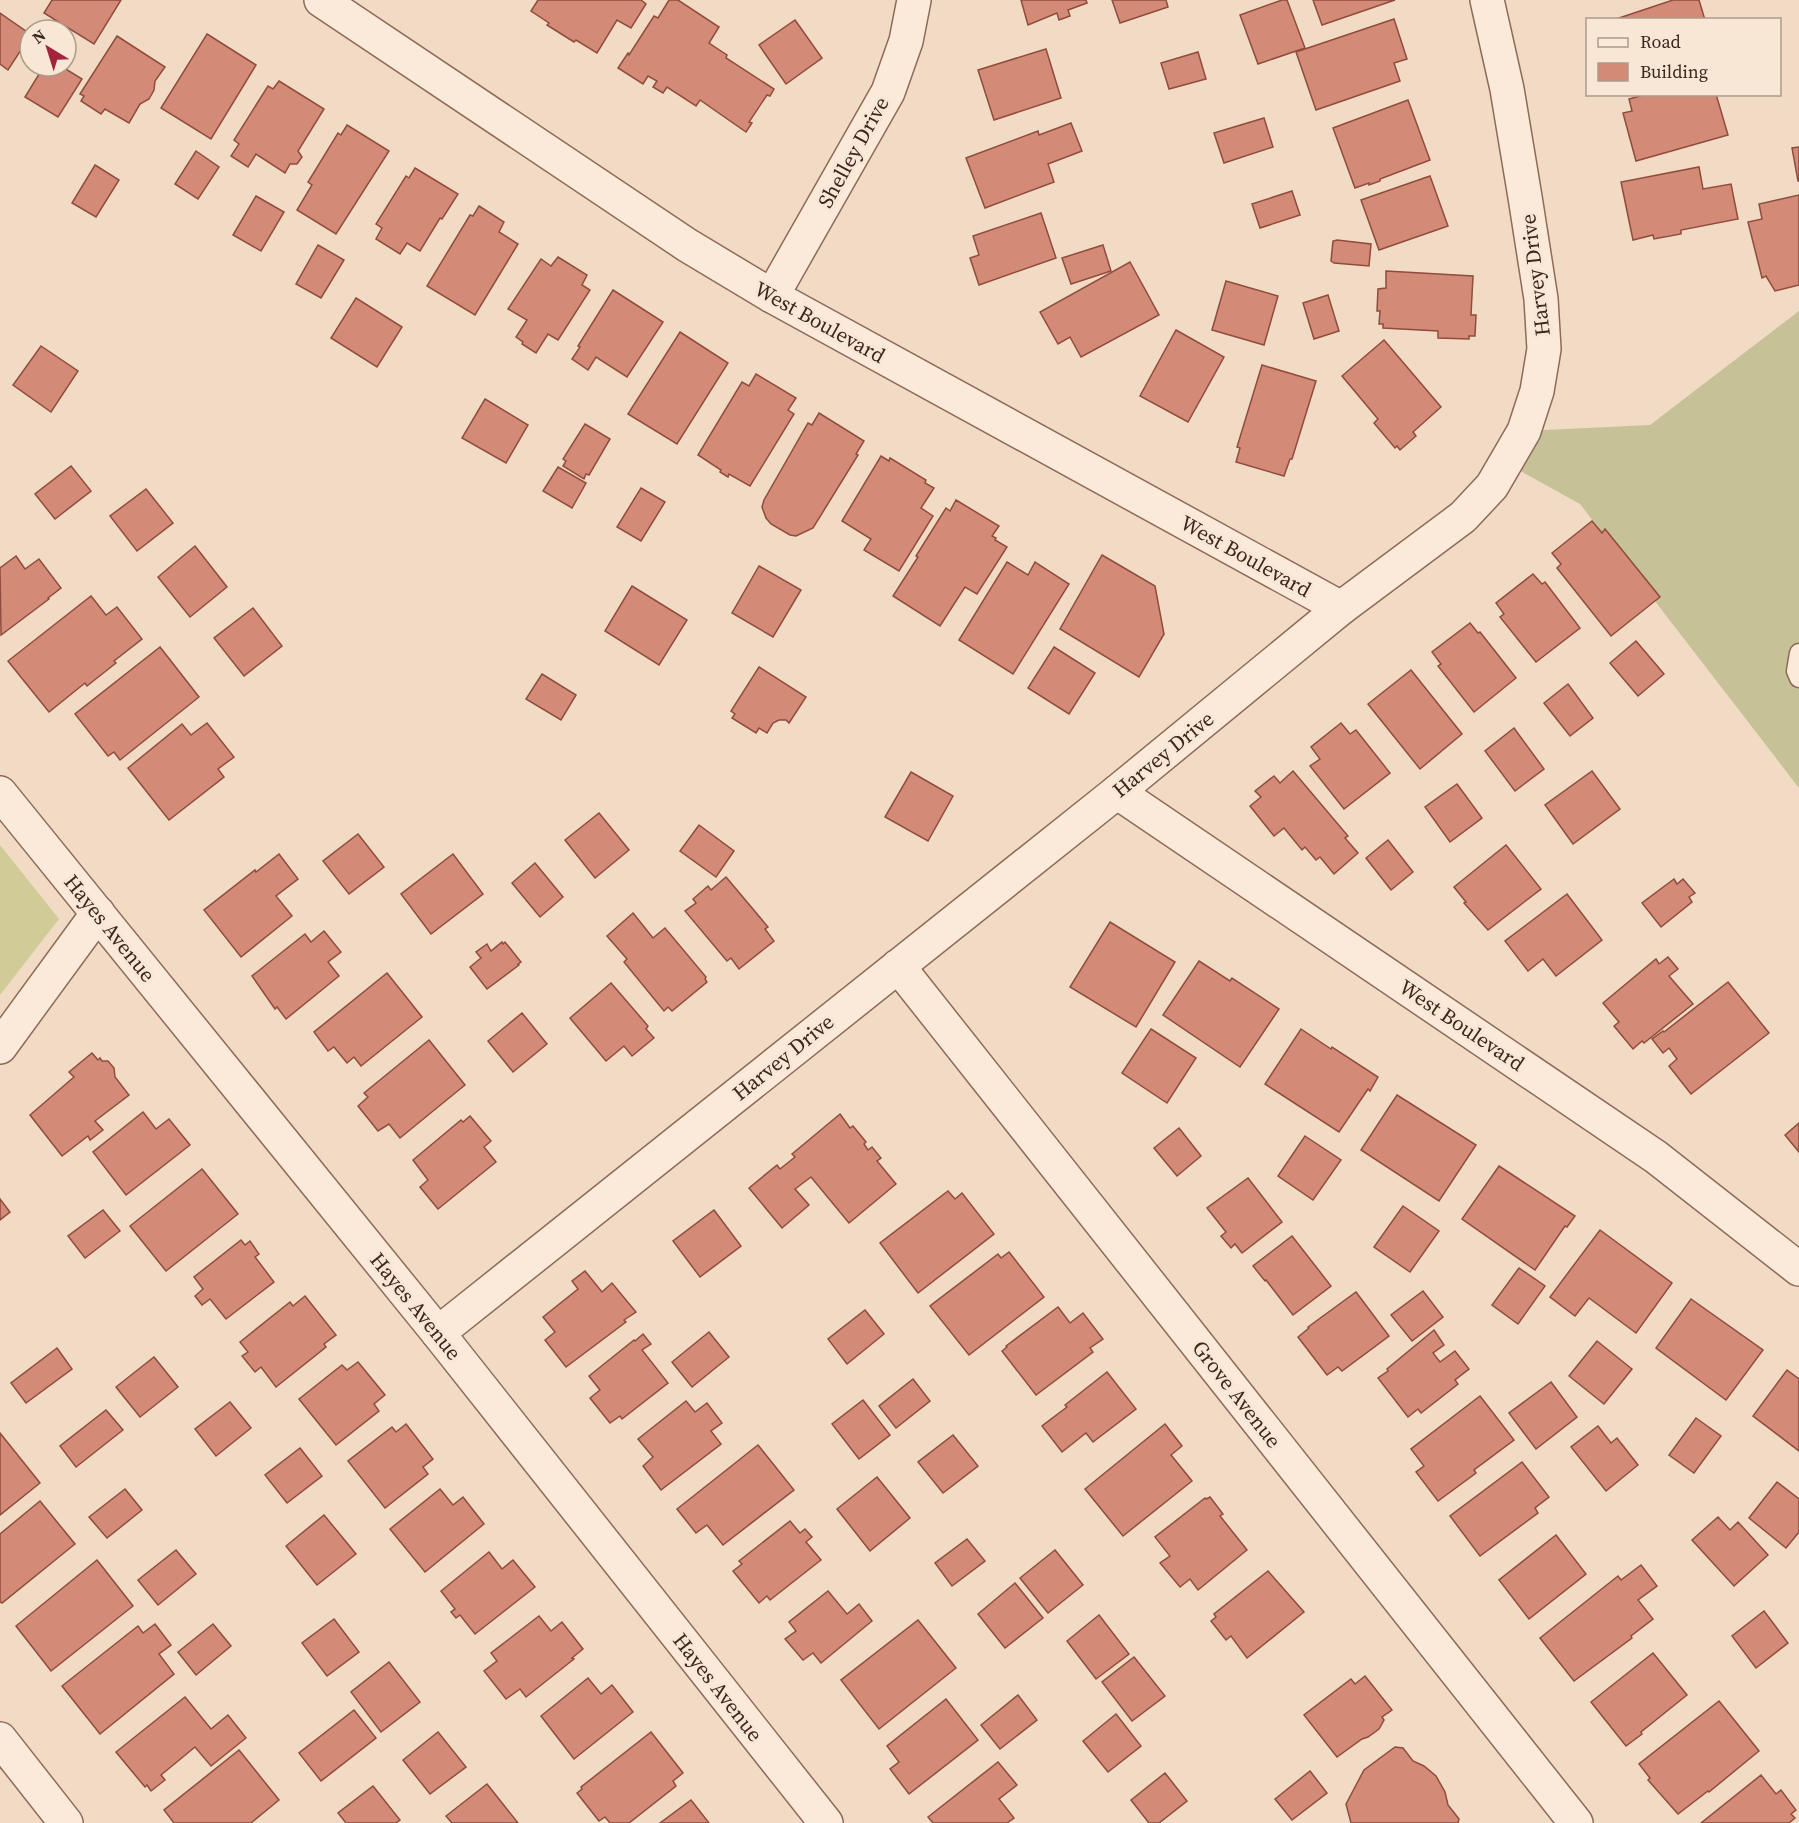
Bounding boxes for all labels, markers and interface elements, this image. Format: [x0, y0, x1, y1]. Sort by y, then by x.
north arrow [18, 18, 78, 78]
legend [1586, 18, 1781, 96]
text: N [27, 24, 50, 48]
text: Road [1640, 29, 1681, 54]
text: Building [1640, 59, 1708, 84]
street label: Shelley Drive [811, 91, 895, 213]
street label: Harvey Drive [1513, 212, 1557, 338]
street label: West Boulevard [749, 274, 891, 370]
street label: West Boulevard [1175, 508, 1317, 604]
street label: Harvey Drive [1106, 704, 1220, 804]
street label: Hayes Avenue [58, 868, 162, 988]
street label: West Boulevard [1394, 972, 1530, 1078]
street label: Harvey Drive [726, 1007, 840, 1107]
street label: Hayes Avenue [364, 1246, 468, 1366]
street label: Grove Avenue [1186, 1334, 1288, 1454]
street label: Hayes Avenue [666, 1627, 770, 1747]

